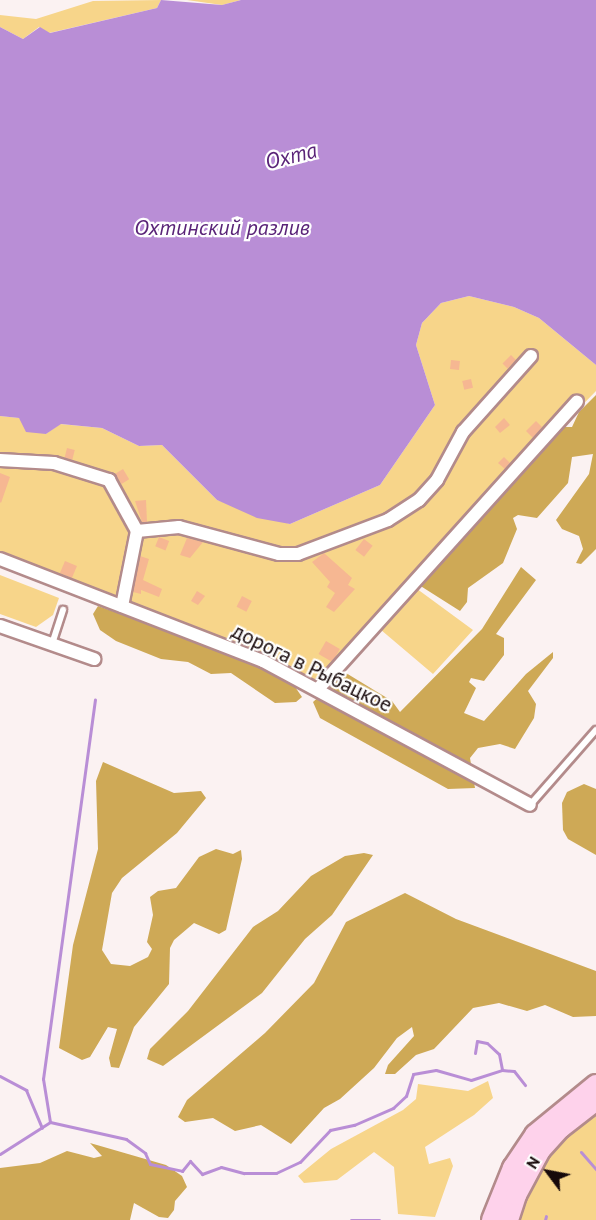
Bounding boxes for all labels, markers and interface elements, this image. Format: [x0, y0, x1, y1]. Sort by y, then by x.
water label: Охта [262, 137, 320, 175]
water label: Охтинский разлив [134, 215, 310, 241]
street label: дорога в Рыбацкое [228, 618, 396, 718]
north arrow [518, 1142, 578, 1202]
text: N [521, 1153, 544, 1172]

